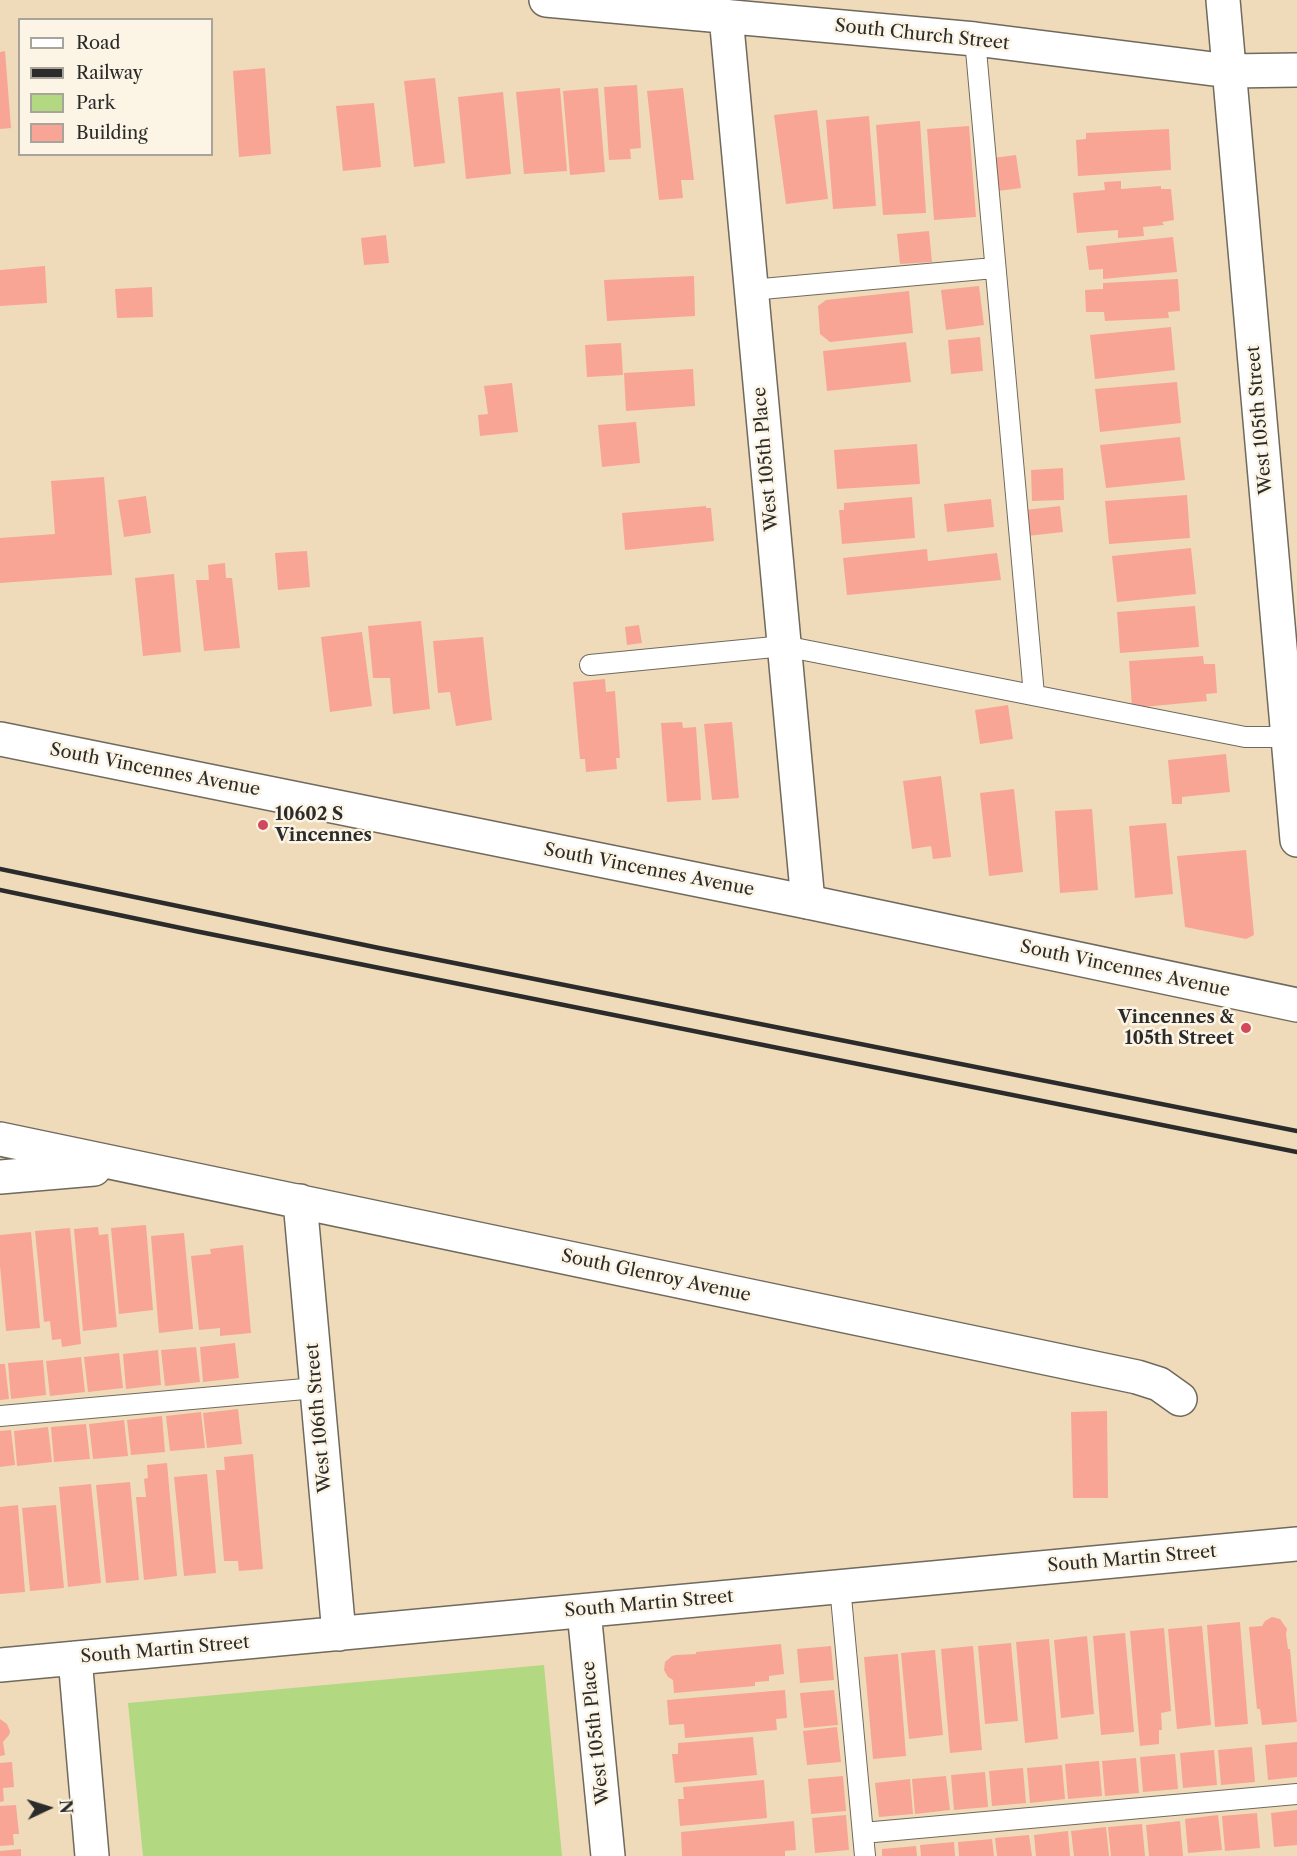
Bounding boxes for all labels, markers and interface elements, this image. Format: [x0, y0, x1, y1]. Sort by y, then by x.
street label: South Church Street [834, 15, 1010, 55]
legend [18, 18, 213, 156]
text: Road [76, 32, 121, 54]
text: Railway [76, 62, 143, 84]
text: Park [76, 92, 115, 114]
text: Building [76, 122, 148, 144]
street label: West 105th Street [1243, 345, 1277, 495]
street label: West 105th Place [749, 386, 783, 532]
street label: South Vincennes Avenue [48, 739, 262, 801]
place label: 10602 S Vincennes [275, 804, 372, 846]
marker: 10602 S Vincennes [256, 818, 270, 832]
street label: South Vincennes Avenue [542, 839, 756, 901]
street label: South Vincennes Avenue [1018, 936, 1232, 1002]
place label: Vincennes & 105th Street [1118, 1007, 1234, 1050]
marker: Vincennes & 105th Street [1239, 1021, 1253, 1035]
street label: South Glenroy Avenue [559, 1245, 753, 1307]
street label: West 106th Street [302, 1342, 336, 1494]
street label: South Martin Street [1047, 1541, 1217, 1577]
street label: South Martin Street [564, 1586, 734, 1622]
street label: South Martin Street [80, 1632, 250, 1668]
street label: West 105th Place [578, 1660, 614, 1806]
north arrow [18, 1778, 78, 1838]
text: N [55, 1799, 76, 1814]

